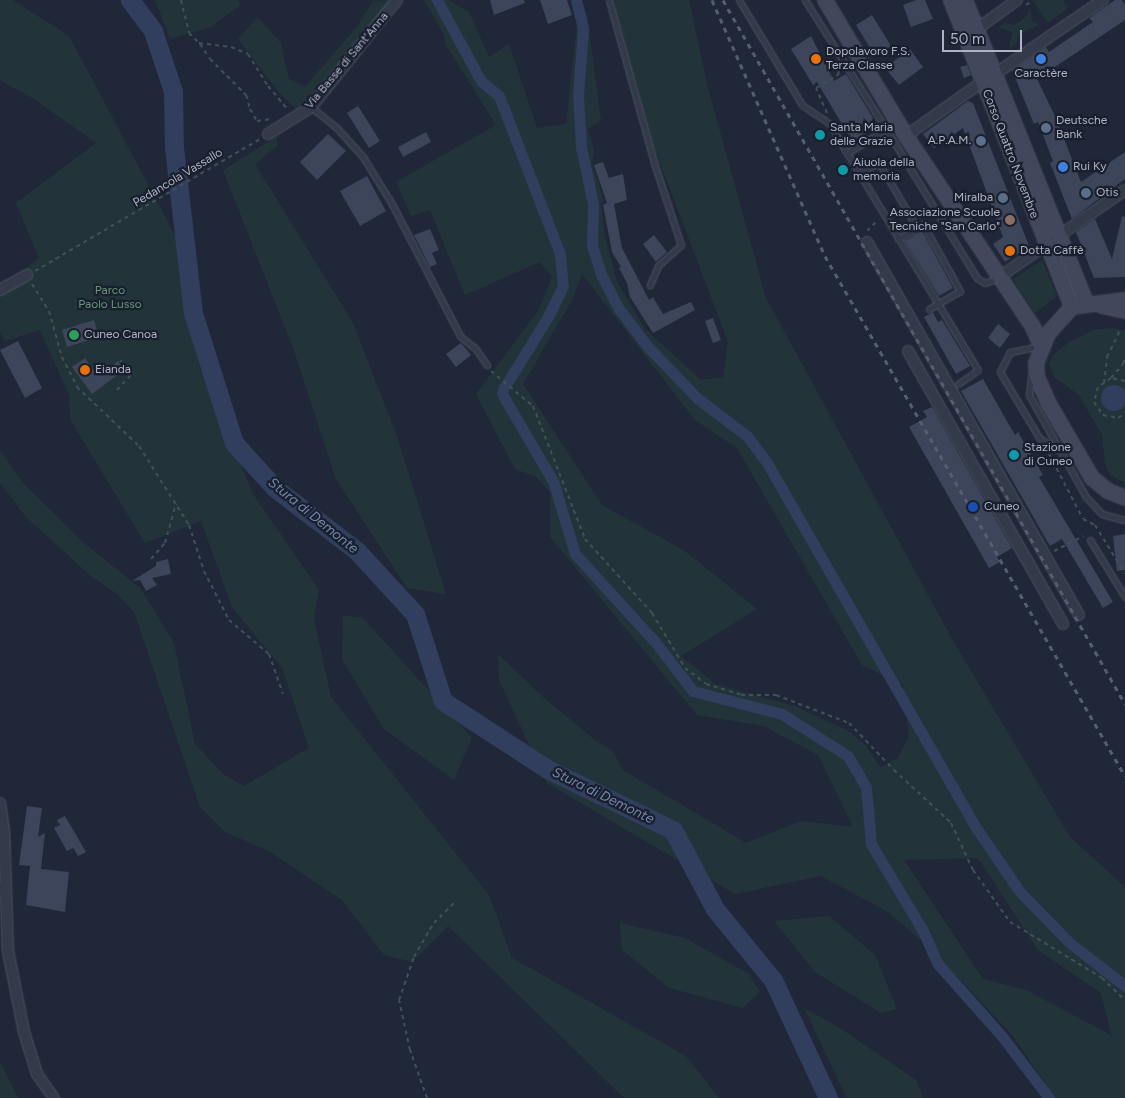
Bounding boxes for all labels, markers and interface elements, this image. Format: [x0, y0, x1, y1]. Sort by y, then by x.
street label: Via Basse di Sant'Anna [302, 10, 392, 112]
scale bar [945, 20, 1025, 52]
text: 50 m [950, 30, 985, 48]
place label: Dopolavoro F.S. Terza Classe [826, 45, 910, 73]
marker: Dopolavoro F.S. Terza Classe [810, 53, 822, 65]
marker: Caractère [1035, 53, 1047, 65]
place label: Caractère [1014, 67, 1068, 81]
street label: Corso Quattro Novembre [979, 87, 1041, 221]
place label: Deutsche Bank [1056, 114, 1107, 142]
place label: Santa Maria delle Grazie [830, 121, 893, 149]
marker: Deutsche Bank [1040, 122, 1052, 134]
marker: Santa Maria delle Grazie [814, 129, 826, 141]
place label: A.P.A.M. [928, 134, 971, 148]
marker: A.P.A.M. [975, 135, 987, 147]
street label: Pedancola Vassallo [131, 146, 225, 210]
place label: Aiuola della memoria [853, 156, 914, 184]
place label: Rui Ky [1073, 160, 1106, 174]
marker: Rui Ky [1057, 161, 1069, 173]
marker: Aiuola della memoria [837, 164, 849, 176]
place label: Otis [1096, 186, 1118, 200]
marker: Otis [1080, 187, 1092, 199]
place label: Miralba [954, 191, 993, 205]
marker: Miralba [997, 192, 1009, 204]
place label: Associazione Scuole Tecniche "San Carlo" [890, 206, 1000, 234]
marker: Associazione Scuole Tecniche "San Carlo" [1004, 214, 1016, 226]
place label: Dotta Caffè [1020, 244, 1083, 258]
marker: Dotta Caffè [1004, 245, 1016, 257]
park label: Parco Paolo Lusso [78, 284, 142, 312]
place label: Cuneo Canoa [84, 328, 157, 342]
marker: Cuneo Canoa [68, 329, 80, 341]
place label: Eianda [95, 363, 131, 377]
marker: Eianda [79, 364, 91, 376]
place label: Stazione di Cuneo [1024, 441, 1072, 469]
marker: Stazione di Cuneo [1008, 449, 1020, 461]
water label: Stura di Demonte [264, 474, 362, 558]
marker: Cuneo [966, 500, 980, 514]
place label: Cuneo [984, 500, 1020, 514]
water label: Stura di Demonte [549, 764, 657, 828]

